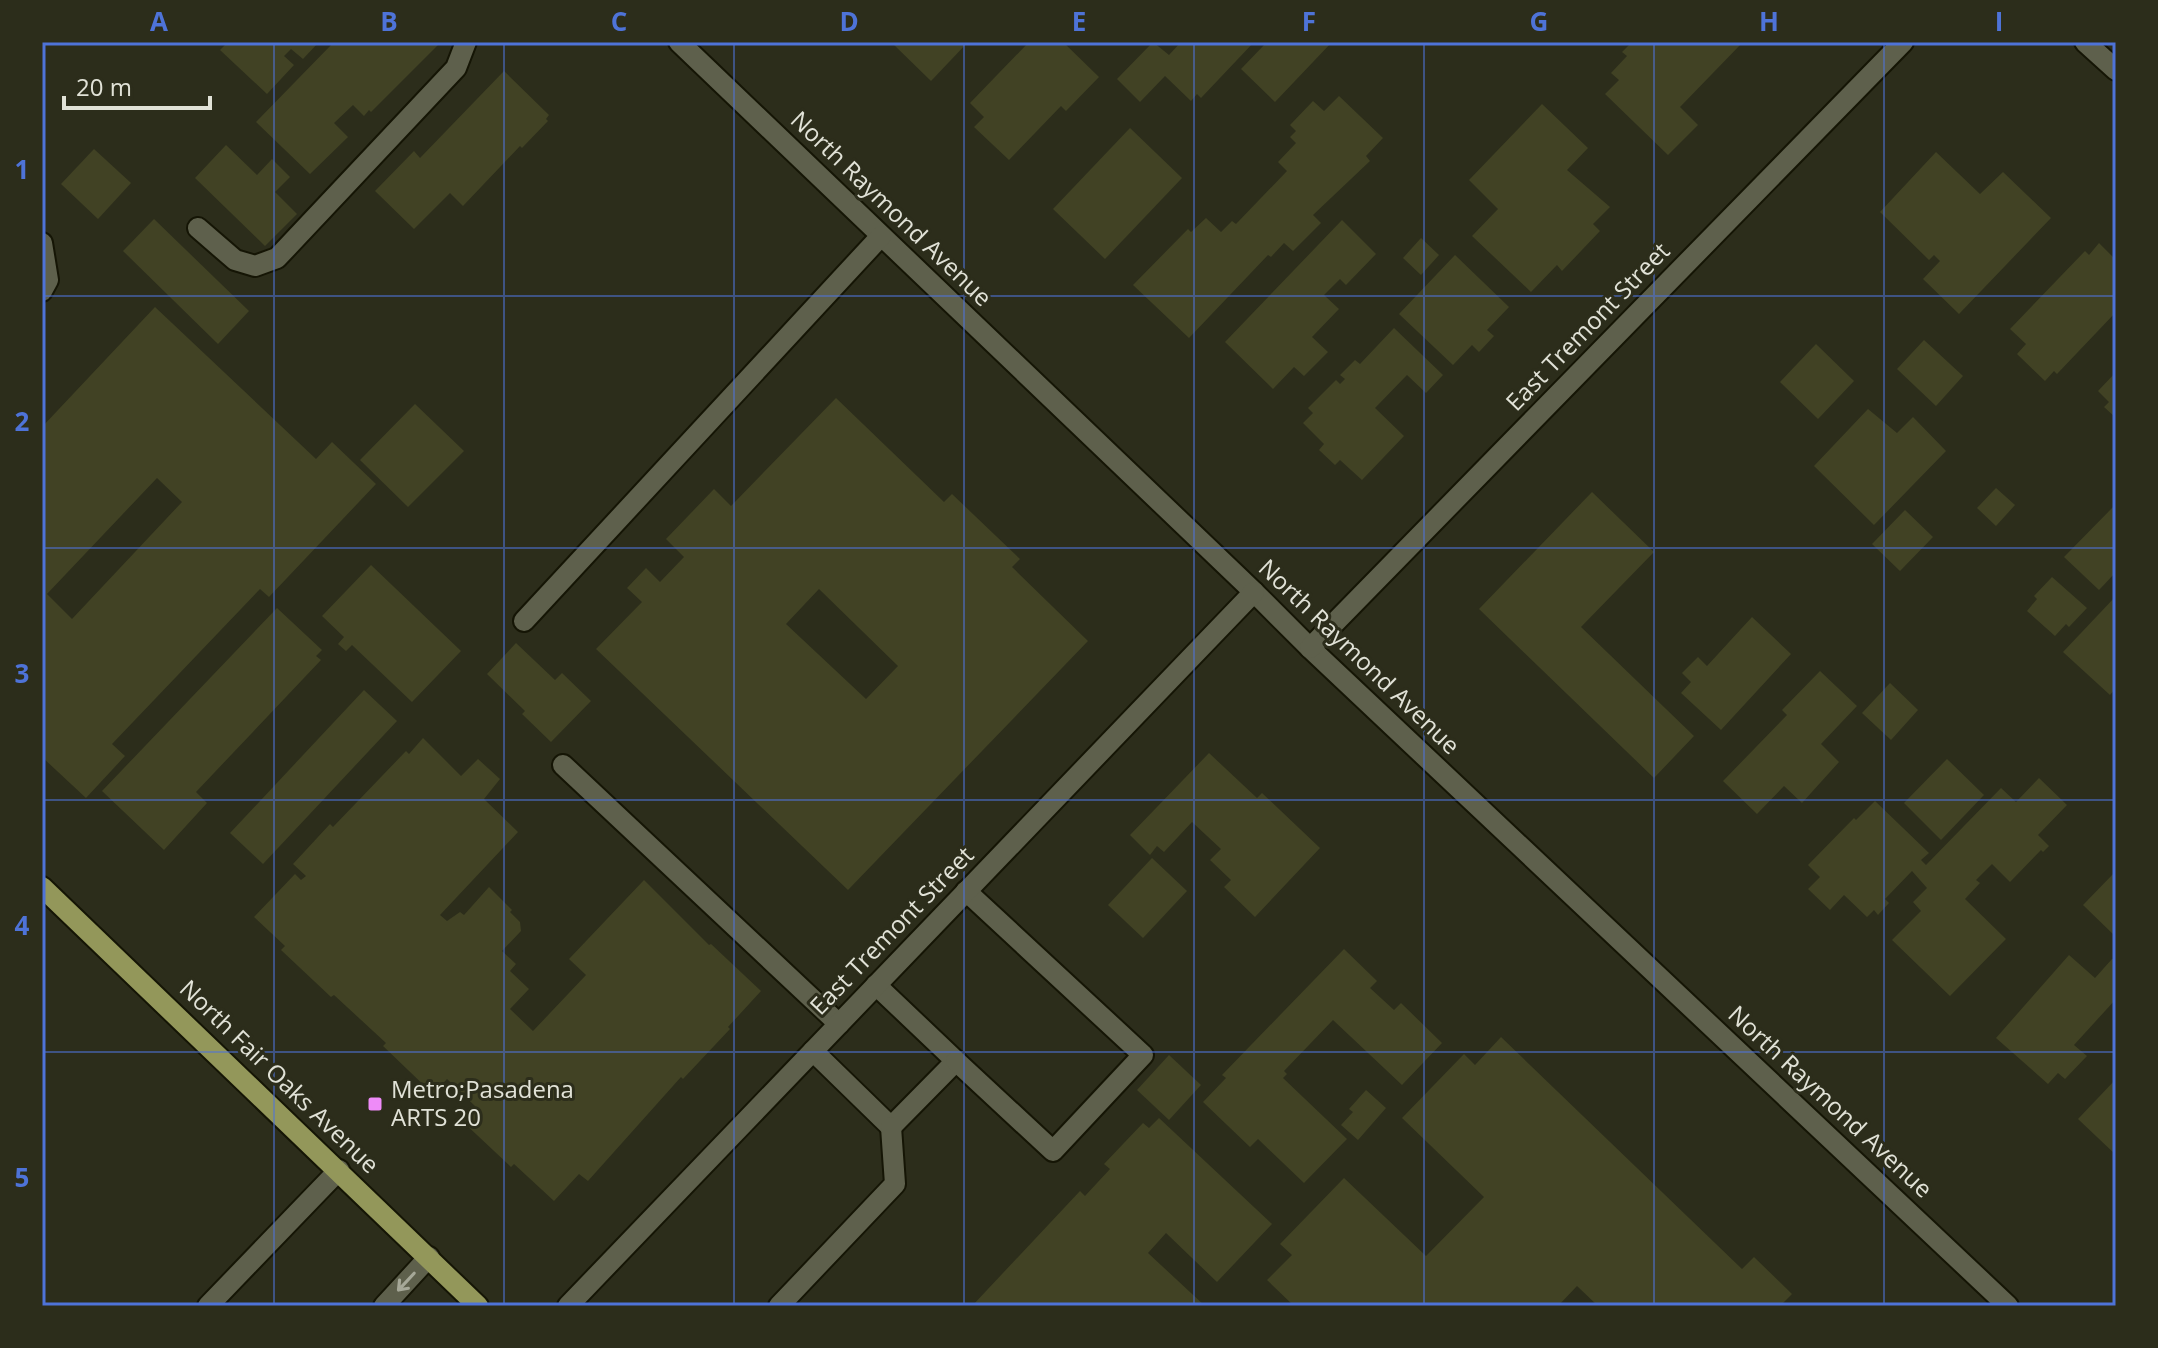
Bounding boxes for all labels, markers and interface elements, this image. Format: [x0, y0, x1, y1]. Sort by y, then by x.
text: A [150, 3, 168, 39]
text: B [380, 3, 398, 39]
text: C [611, 3, 627, 39]
text: D [839, 3, 859, 39]
text: E [1072, 3, 1086, 39]
text: F [1302, 3, 1316, 39]
text: G [1530, 3, 1548, 39]
text: H [1759, 3, 1779, 39]
text: I [1995, 3, 2003, 39]
scale bar [64, 60, 210, 110]
text: 20 m [76, 70, 132, 103]
street label: North Raymond Avenue [784, 103, 1000, 313]
text: 1 [15, 151, 29, 187]
street label: East Tremont Street [1498, 234, 1676, 417]
text: 2 [15, 403, 30, 439]
street label: North Raymond Avenue [1252, 551, 1468, 761]
text: 3 [15, 655, 29, 691]
street label: East Tremont Street [802, 838, 980, 1021]
text: 4 [15, 907, 30, 943]
street label: North Fair Oaks Avenue [173, 972, 387, 1180]
street label: North Raymond Avenue [1722, 998, 1940, 1204]
place label: Metro;Pasadena ARTS 20 [391, 1072, 574, 1133]
marker: Metro;Pasadena ARTS 20 [366, 1095, 384, 1113]
text: 5 [15, 1159, 29, 1195]
one-way arrow [398, 1271, 416, 1291]

